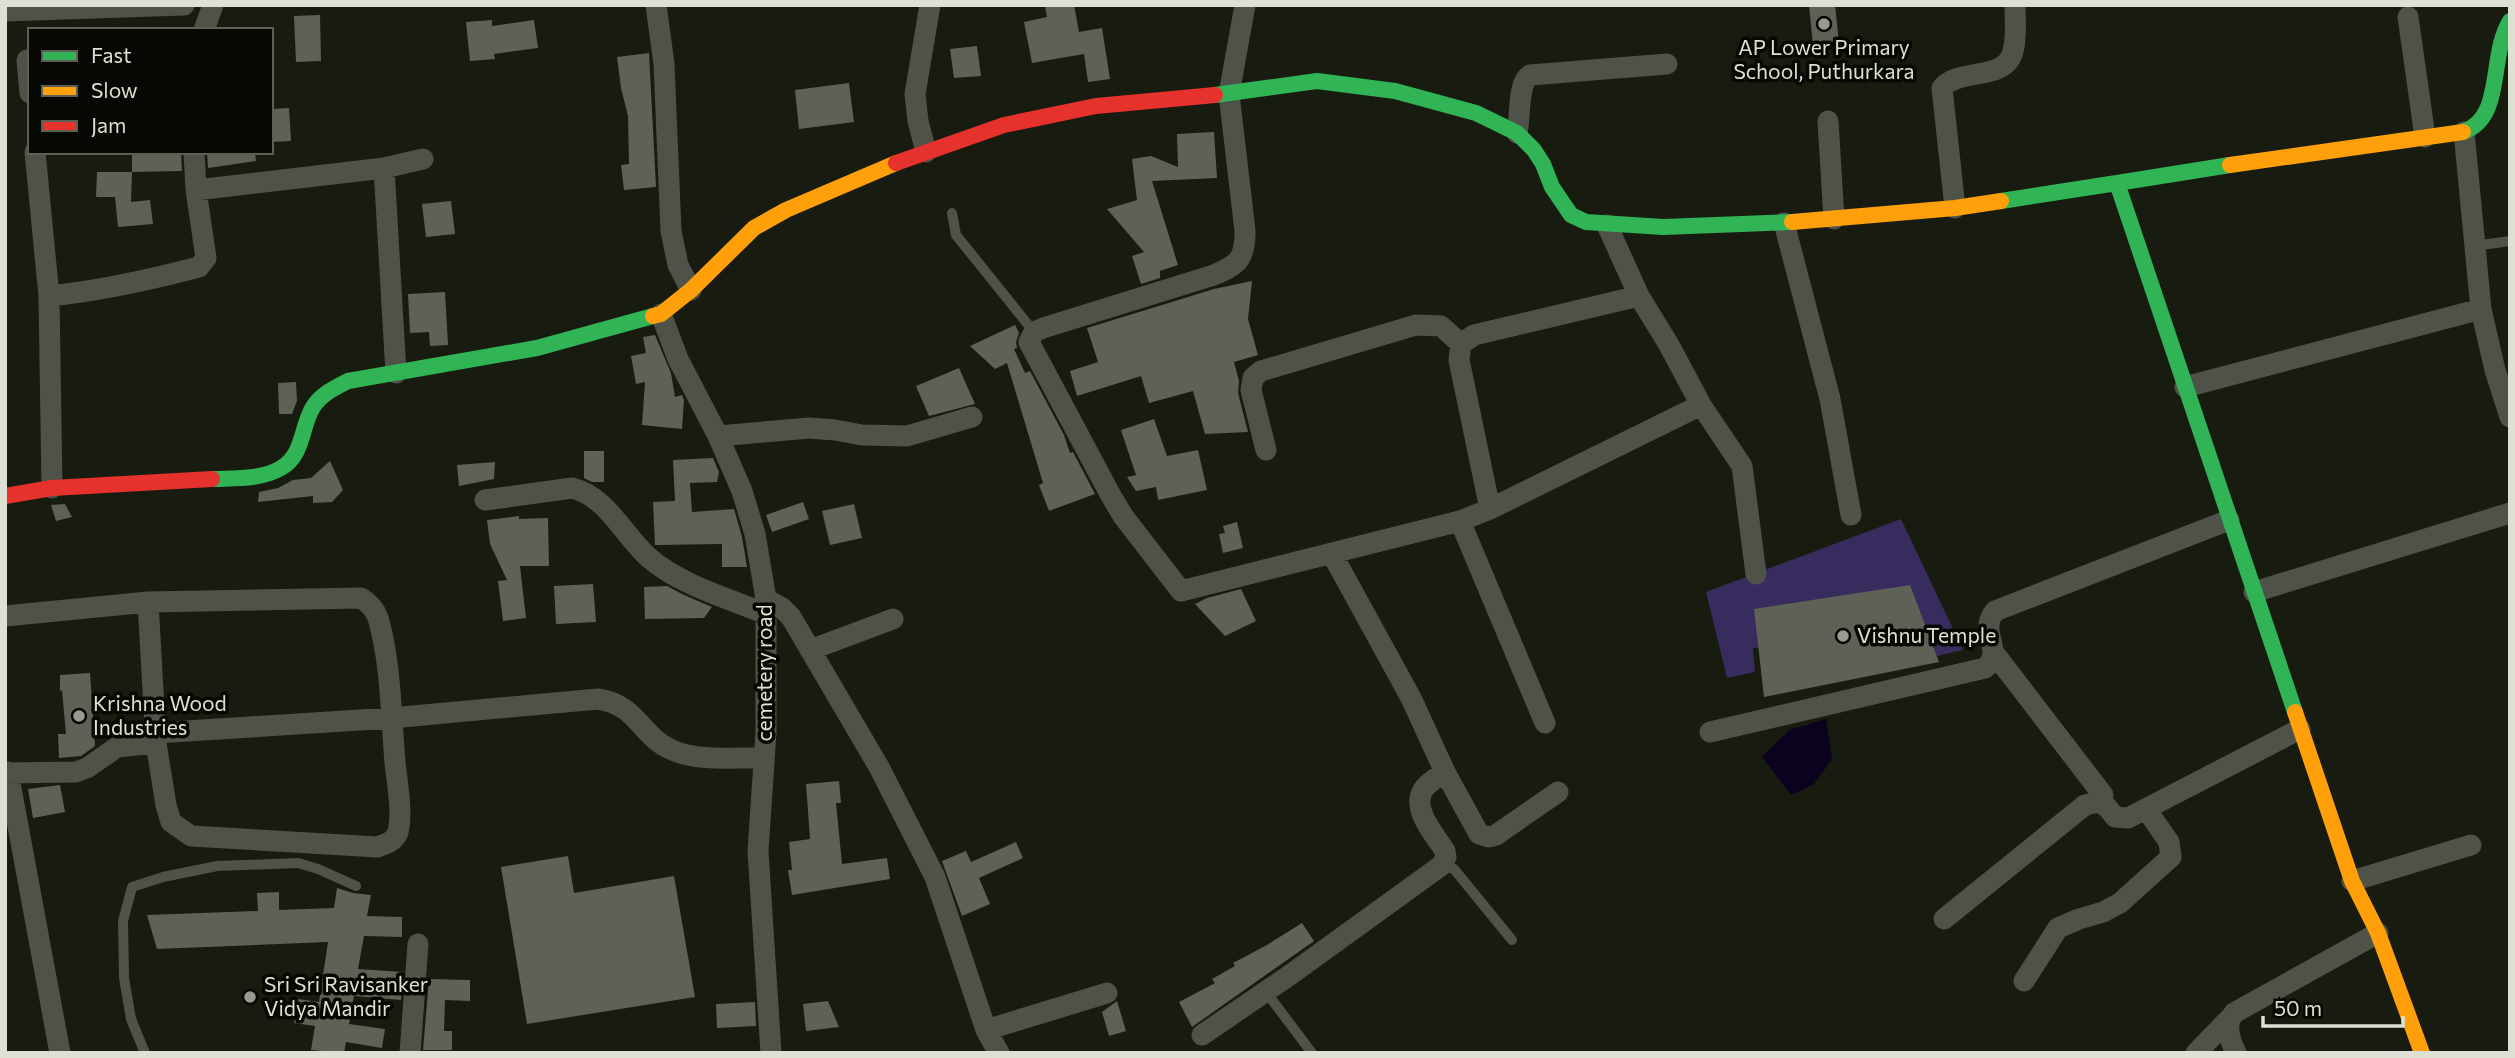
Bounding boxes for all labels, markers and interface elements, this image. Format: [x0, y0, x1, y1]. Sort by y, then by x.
marker: AP Lower Primary School, Puthurkara [1816, 16, 1832, 32]
legend [28, 28, 273, 154]
place label: AP Lower Primary School, Puthurkara [1733, 34, 1915, 83]
text: Fast [91, 42, 132, 67]
text: Slow [91, 77, 138, 102]
text: Jam [91, 112, 126, 137]
street label: cemetery road [751, 604, 776, 742]
place label: Vishnu Temple [1857, 622, 1996, 647]
marker: Vishnu Temple [1835, 628, 1851, 644]
place label: Krishna Wood Industries [93, 690, 227, 739]
marker: Krishna Wood Industries [71, 708, 87, 724]
place label: Sri Sri Ravisanker Vidya Mandir [264, 971, 428, 1020]
scale bar [2263, 984, 2403, 1028]
marker: Sri Sri Ravisanker Vidya Mandir [242, 989, 258, 1005]
text: 50 m [2274, 995, 2322, 1020]

